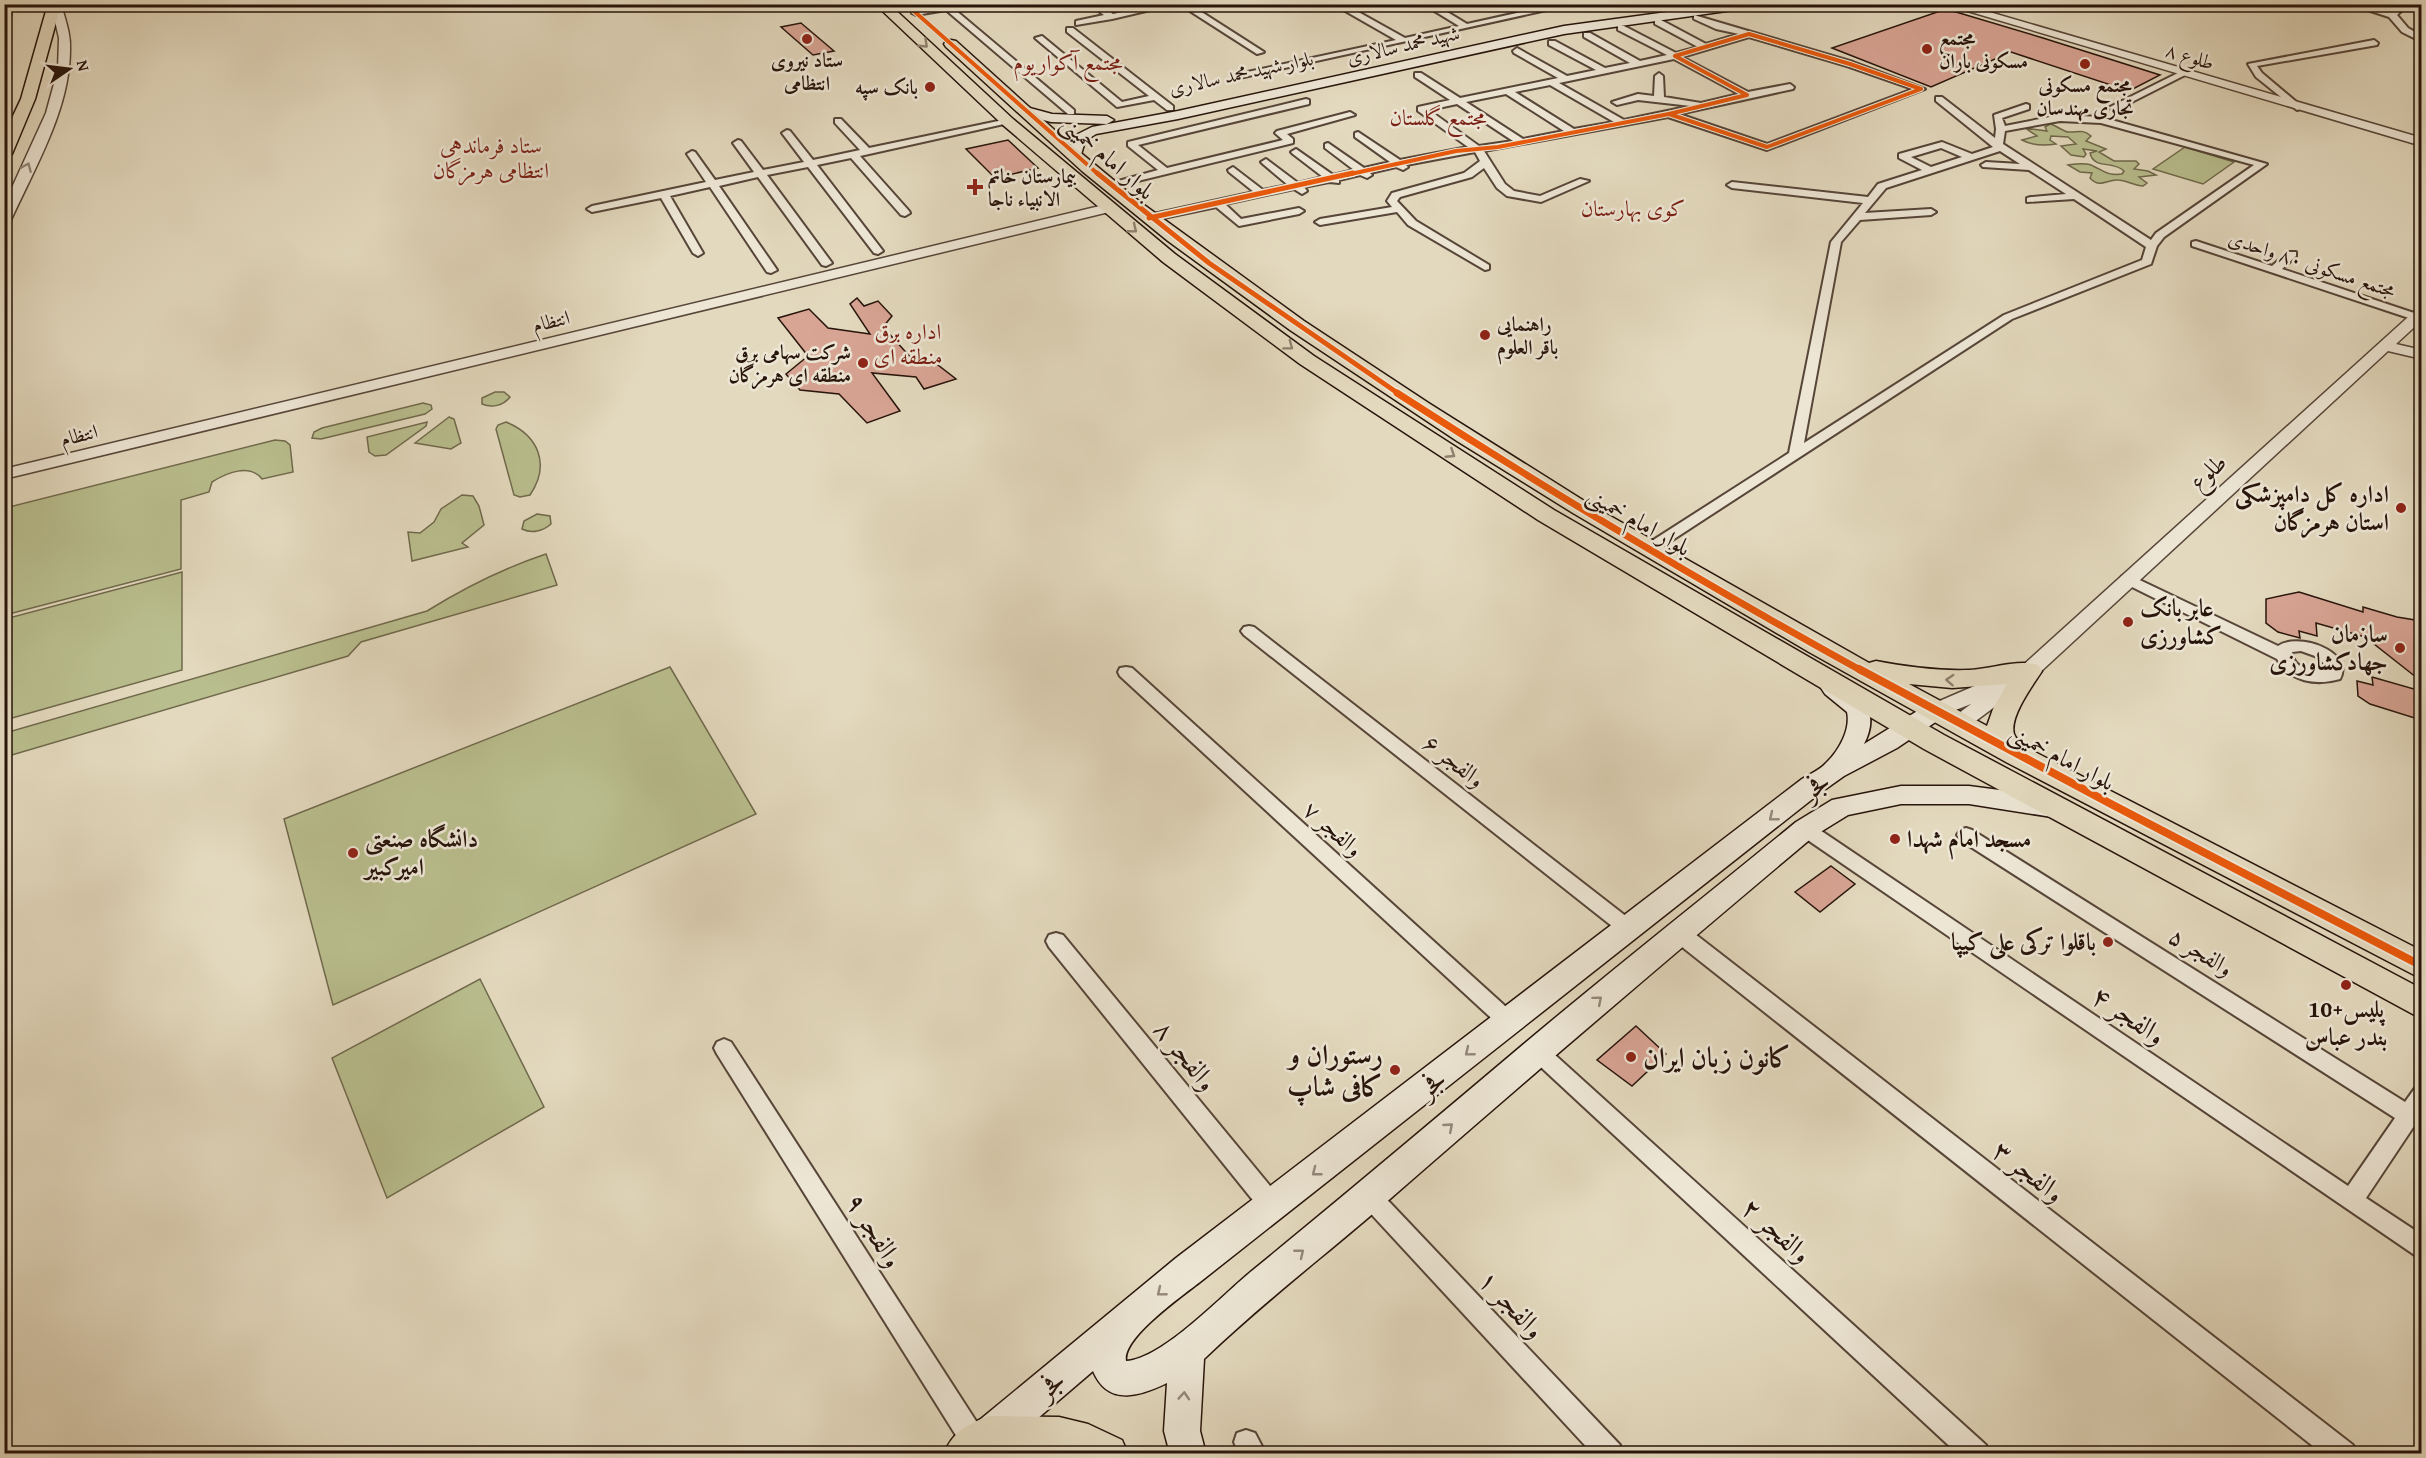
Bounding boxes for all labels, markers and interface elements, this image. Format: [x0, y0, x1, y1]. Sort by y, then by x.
street label: شهید محمد سالاری [1343, 17, 1462, 72]
place label: مجتمع مسکونی باران [1939, 23, 2028, 75]
marker: ستاد نیروی انتظامی [800, 32, 814, 46]
street label: طلوع ۸ [2161, 34, 2218, 80]
one-way arrow [917, 37, 928, 48]
north arrow [39, 39, 99, 99]
marker: مجتمع مسکونی باران [1920, 42, 1934, 56]
street label: بلوار شهید محمد سالاری [1166, 43, 1316, 102]
place label: ستاد نیروی انتظامی [771, 45, 843, 97]
district label: مجتمع آکواریوم [1013, 46, 1123, 82]
text: N [71, 57, 97, 74]
marker: مجتمع مسکونی تجاری مهندسان [2078, 57, 2092, 71]
place label: مجتمع مسکونی تجاری مهندسان [2036, 70, 2134, 122]
place label: بانک سپه [855, 72, 918, 101]
marker: بانک سپه [923, 80, 937, 94]
district label: مجتمع گلستان [1389, 101, 1487, 137]
street label: بلوار امام خمینی [1051, 106, 1163, 211]
district label: ستاد فرماندهی انتظامی هرمزگان [433, 129, 549, 186]
place label: بیمارستان خاتم الانبیاء ناجا [988, 161, 1077, 213]
one-way arrow [20, 162, 32, 173]
marker: بیمارستان خاتم الانبیاء ناجا [966, 178, 984, 196]
district label: کوی بهارستان [1581, 192, 1685, 224]
one-way arrow [1126, 221, 1137, 232]
street label: مجتمع مسکونی ۸۰ واحدی [2224, 223, 2400, 308]
street label: انتظام [529, 302, 574, 343]
place label: راهنمایی باقر العلوم [1496, 309, 1558, 365]
district label: اداره برق منطقه ای [873, 315, 943, 372]
marker: راهنمایی باقر العلوم [1478, 328, 1492, 342]
place label: شرکت سهامی برق منطقه ای هرمزگان [728, 337, 851, 390]
one-way arrow [1282, 339, 1293, 350]
marker: شرکت سهامی برق منطقه ای هرمزگان [856, 356, 870, 370]
street label: انتظام [57, 416, 102, 457]
street label: طلوع [2181, 445, 2236, 500]
one-way arrow [1445, 447, 1456, 458]
place label: اداره کل دامپزشکی استان هرمزگان [2235, 476, 2389, 539]
street label: بلوار امام خمینی [1579, 477, 1698, 568]
marker: اداره کل دامپزشکی استان هرمزگان [2394, 501, 2408, 515]
place label: عابر بانک کشاورزی [2140, 590, 2222, 653]
marker: عابر بانک کشاورزی [2121, 615, 2135, 629]
place label: سازمان جهادکشاورزی [2269, 616, 2388, 679]
marker: سازمان جهادکشاورزی [2393, 641, 2407, 655]
one-way arrow [1946, 673, 1955, 686]
street label: بلوار امام خمینی [2001, 714, 2121, 803]
street label: والفجر ۶ [1416, 725, 1493, 796]
street label: فجر [1789, 760, 1838, 811]
street label: والفجر ۷ [1296, 792, 1371, 865]
one-way arrow [1769, 810, 1780, 821]
place label: دانشگاه صنعتی امیرکبیر [362, 821, 478, 884]
place label: مسجد امام شهدا [1907, 821, 2031, 860]
marker: مسجد امام شهدا [1888, 832, 1902, 846]
marker: دانشگاه صنعتی امیرکبیر [346, 846, 360, 860]
street label: والفجر ۵ [2162, 918, 2240, 985]
place label: باقلوا ترکی علی کیپا [1951, 924, 2096, 961]
marker: باقلوا ترکی علی کیپا [2101, 935, 2115, 949]
street label: والفجر ۴ [2084, 975, 2175, 1055]
marker: پليس+10 بندر عباس [2339, 978, 2353, 992]
place label: پليس+10 بندر عباس [2305, 991, 2387, 1054]
one-way arrow [1591, 997, 1602, 1008]
street label: والفجر ۸ [1145, 1010, 1228, 1099]
place label: رستوران و کافی شاپ [1286, 1033, 1383, 1106]
place label: کانون زبان ایران [1643, 1036, 1791, 1077]
one-way arrow [1465, 1045, 1476, 1056]
marker: کانون زبان ایران [1624, 1050, 1638, 1064]
street label: فجر [1405, 1058, 1454, 1109]
marker: رستوران و کافی شاپ [1388, 1063, 1402, 1077]
one-way arrow [1442, 1123, 1453, 1134]
street label: والفجر ۳ [1984, 1129, 2074, 1212]
one-way arrow [1311, 1165, 1322, 1176]
street label: والفجر ۹ [836, 1184, 915, 1275]
street label: والفجر ۲ [1733, 1187, 1822, 1272]
one-way arrow [1294, 1249, 1305, 1260]
street label: والفجر ۱ [1469, 1260, 1555, 1348]
one-way arrow [1157, 1284, 1168, 1295]
street label: فجر [1023, 1359, 1074, 1410]
one-way arrow [1178, 1391, 1191, 1400]

